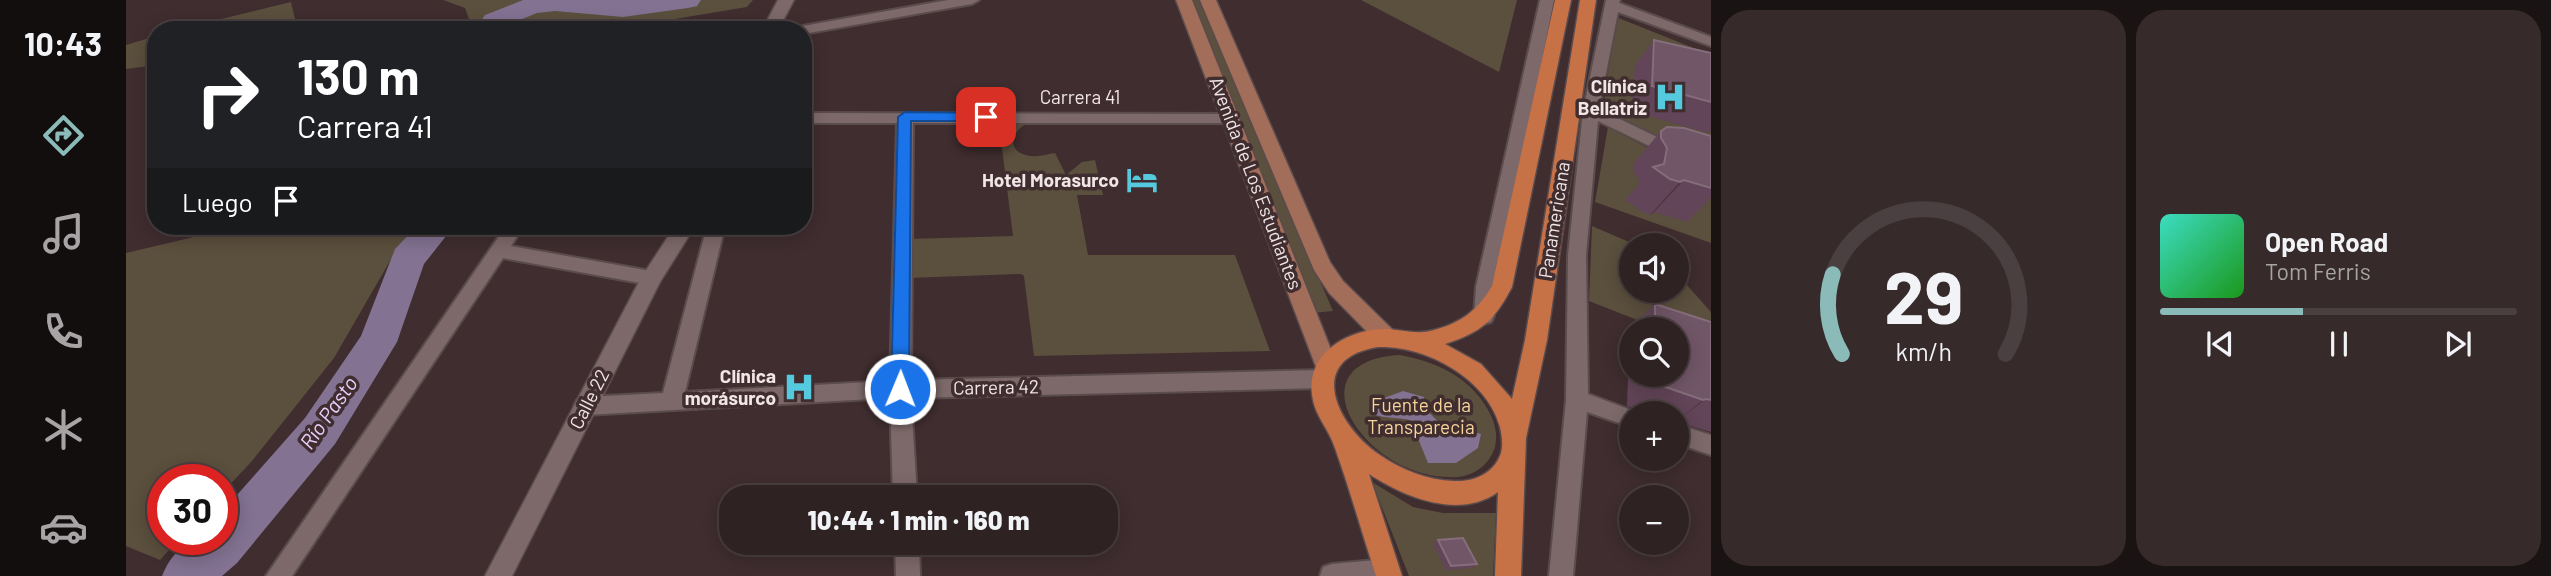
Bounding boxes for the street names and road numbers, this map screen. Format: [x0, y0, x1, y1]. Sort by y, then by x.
street label: Avenida de Los Estudiantes [1205, 73, 1308, 292]
street label: Carrera 41 [1040, 85, 1120, 108]
street label: Panamericana [1533, 160, 1574, 280]
street label: Calle 22 [564, 365, 613, 433]
street label: Carrera 42 [953, 374, 1039, 399]

